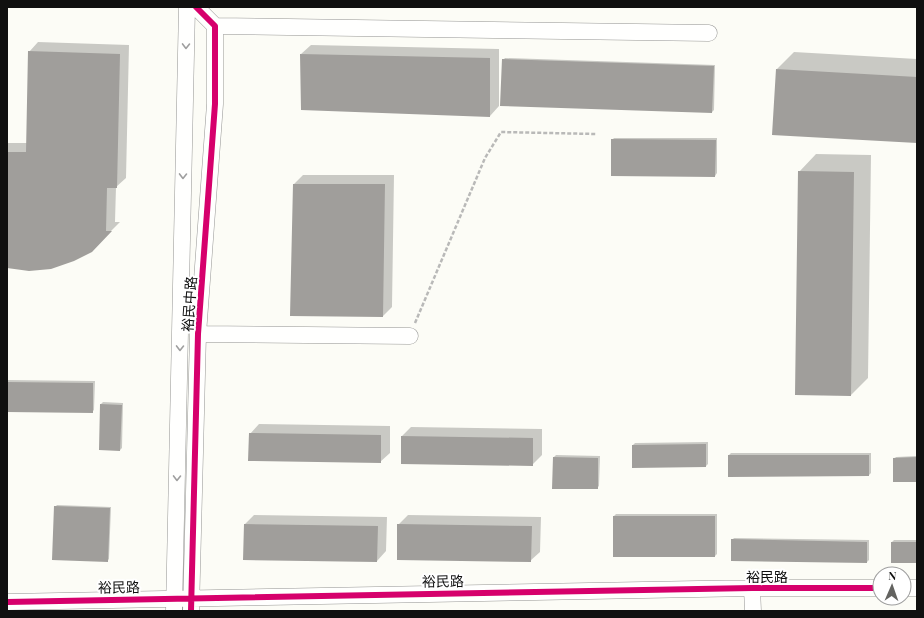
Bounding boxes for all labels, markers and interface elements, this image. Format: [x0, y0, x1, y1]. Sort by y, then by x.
one-way arrow [182, 43, 190, 49]
one-way arrow [179, 173, 188, 179]
street label: 裕民中路 [178, 275, 200, 333]
one-way arrow [176, 345, 184, 351]
one-way arrow [173, 475, 181, 481]
north arrow [872, 566, 912, 606]
street label: 裕民路 [746, 567, 788, 586]
text: N [888, 568, 897, 583]
street label: 裕民路 [422, 571, 464, 591]
street label: 裕民路 [98, 577, 140, 597]

